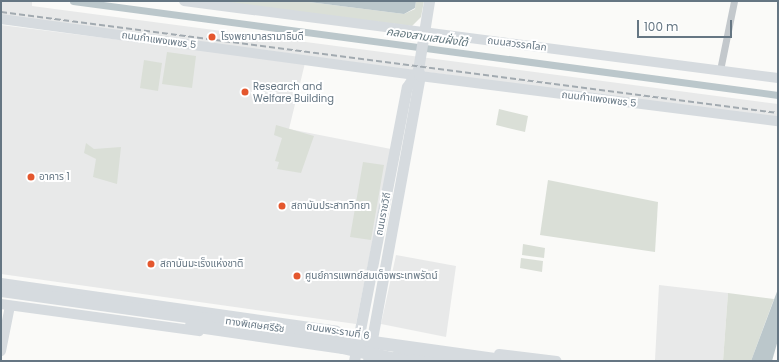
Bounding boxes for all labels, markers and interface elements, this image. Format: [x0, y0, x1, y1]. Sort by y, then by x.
scale bar [639, 12, 734, 38]
text: 100 m [644, 18, 678, 35]
water label: คลองสามเสนฝั่งใต้ [385, 25, 469, 49]
street label: ถนนกำแพงเพชร 5 [121, 29, 197, 51]
marker: โรงพยาบาลรามาธิบดี [206, 31, 218, 43]
place label: โรงพยาบาลรามาธิบดี [221, 31, 304, 43]
street label: ถนนสวรรคโลก [487, 34, 547, 54]
place label: Research and Welfare Building [253, 80, 334, 104]
marker: Research and Welfare Building [240, 87, 250, 97]
street label: ถนนกำแพงเพชร 5 [561, 88, 637, 110]
place label: อาคาร 1 [39, 171, 70, 183]
marker: อาคาร 1 [26, 172, 36, 182]
street label: ถนนราชวิถี [373, 191, 393, 237]
marker: สถาบันประสาทวิทยา [276, 200, 288, 212]
place label: สถาบันประสาทวิทยา [291, 200, 370, 212]
marker: สถาบันมะเร็งแห่งชาติ [145, 258, 157, 270]
place label: สถาบันมะเร็งแห่งชาติ [160, 258, 243, 270]
place label: ศูนย์การแพทย์สมเด็จพระเทพรัตน์ [305, 270, 438, 282]
marker: ศูนย์การแพทย์สมเด็จพระเทพรัตน์ [292, 271, 302, 281]
street label: ทางพิเศษศรีรัช [225, 315, 285, 335]
street label: ถนนพระรามที่ 6 [306, 320, 370, 342]

